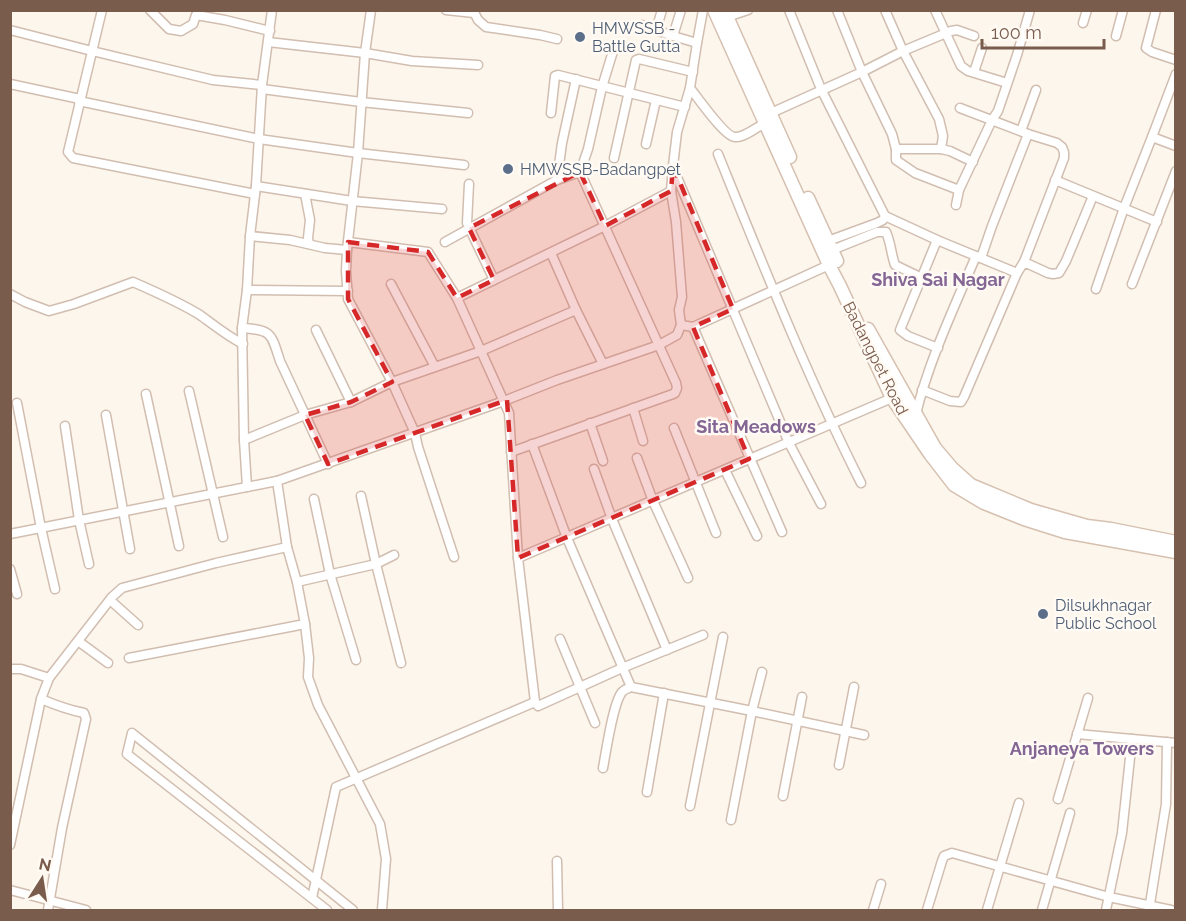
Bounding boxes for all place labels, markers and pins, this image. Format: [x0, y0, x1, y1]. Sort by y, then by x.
place label: HMWSSB - Battle Gutta [592, 19, 680, 56]
marker: HMWSSB - Battle Gutta [573, 30, 587, 44]
place label: HMWSSB-Badangpet [520, 160, 682, 179]
marker: HMWSSB-Badangpet [501, 162, 515, 176]
place label: Dilsukhnagar Public School [1055, 596, 1157, 633]
marker: Dilsukhnagar Public School [1036, 607, 1050, 621]

